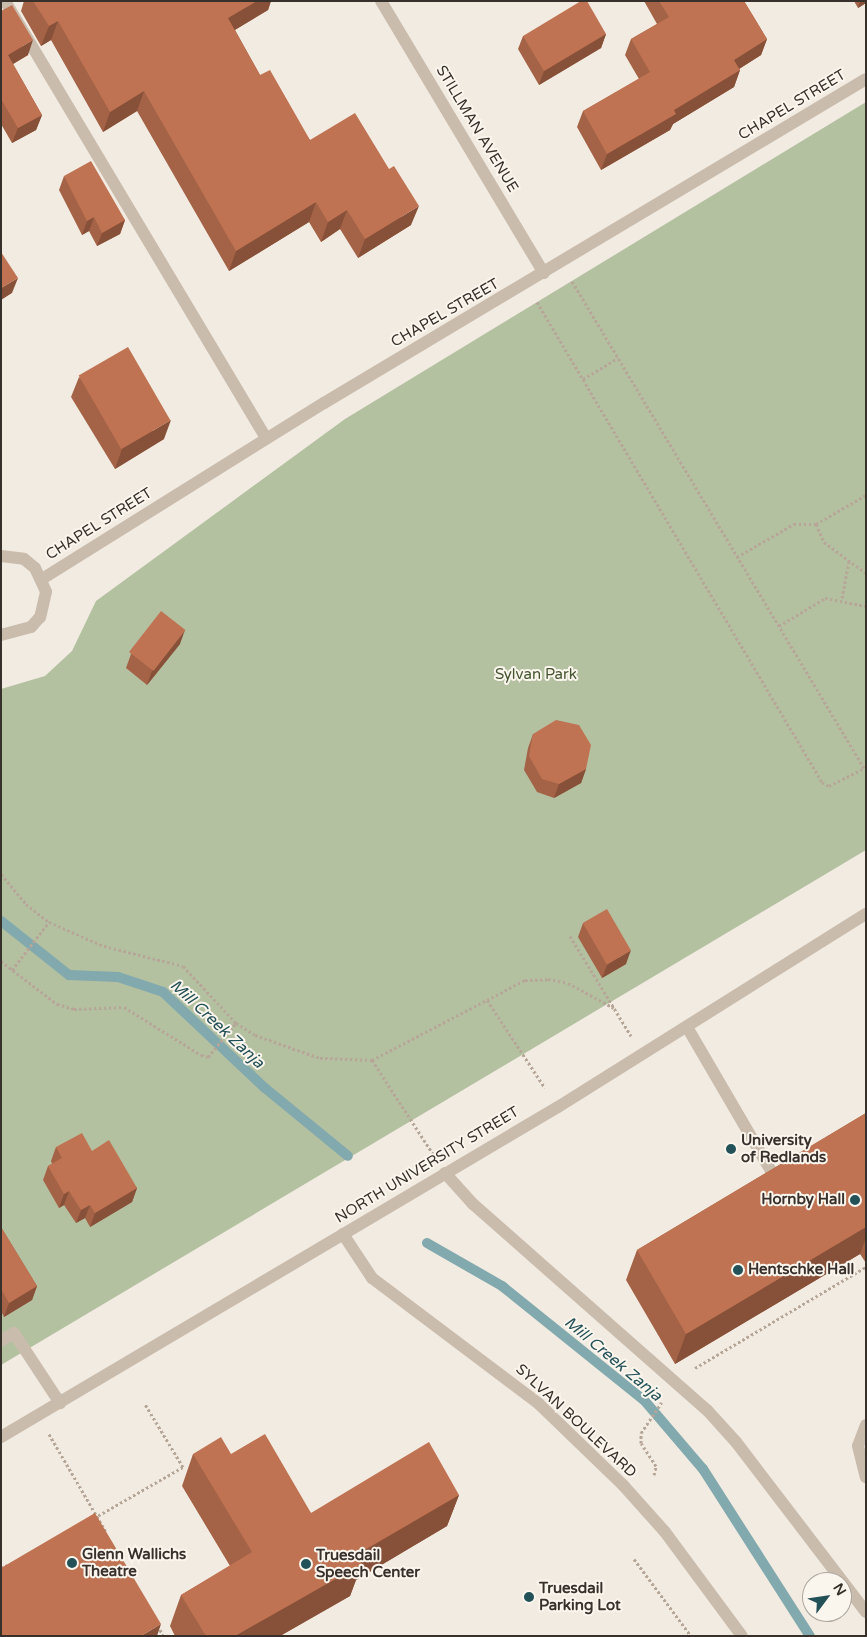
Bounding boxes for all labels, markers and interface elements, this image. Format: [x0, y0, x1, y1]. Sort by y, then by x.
street label: STILLMAN AVENUE [432, 62, 522, 196]
street label: CHAPEL STREET [735, 66, 849, 144]
street label: CHAPEL STREET [388, 275, 502, 351]
street label: CHAPEL STREET [43, 484, 155, 564]
park label: Sylvan Park [495, 666, 577, 684]
water label: Mill Creek Zanja [166, 976, 268, 1072]
street label: NORTH UNIVERSITY STREET [332, 1103, 522, 1227]
place label: University of Redlands [741, 1131, 826, 1166]
marker: University of Redlands [725, 1143, 737, 1155]
place label: Hornby Hall [761, 1191, 845, 1209]
marker: Hornby Hall [849, 1194, 861, 1206]
place label: Hentschke Hall [748, 1261, 854, 1279]
marker: Hentschke Hall [732, 1264, 744, 1276]
water label: Mill Creek Zanja [560, 1313, 666, 1405]
street label: SYLVAN BOULEVARD [512, 1360, 640, 1482]
place label: Glenn Wallichs Theatre [82, 1545, 186, 1580]
place label: Truesdail Speech Center [316, 1546, 420, 1581]
marker: Glenn Wallichs Theatre [66, 1557, 78, 1569]
marker: Truesdail Speech Center [300, 1558, 312, 1570]
north arrow [802, 1572, 852, 1622]
place label: Truesdail Parking Lot [539, 1579, 621, 1614]
text: N [829, 1580, 850, 1599]
marker: Truesdail Parking Lot [523, 1591, 535, 1603]

